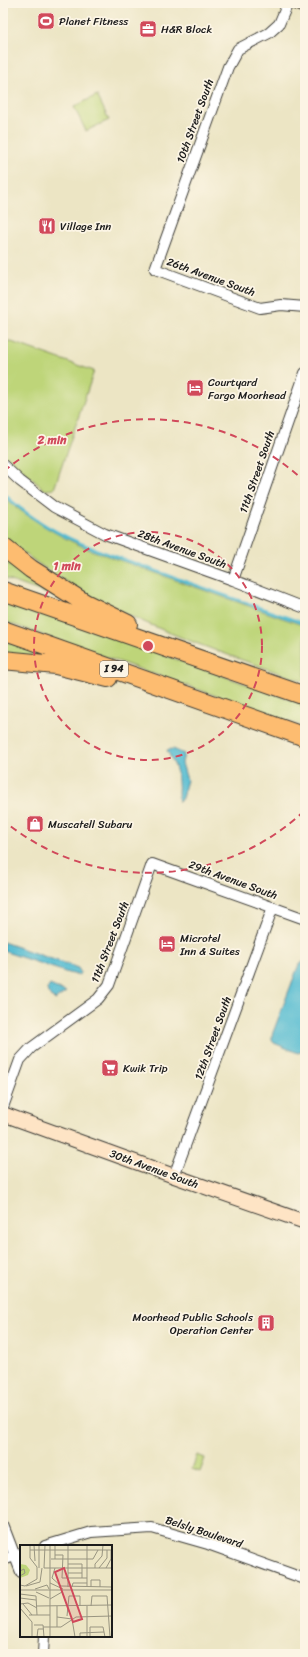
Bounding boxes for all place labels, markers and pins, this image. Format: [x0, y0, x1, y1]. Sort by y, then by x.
sports icon: Planet Fitness [36, 11, 56, 31]
place label: Planet Fitness [59, 12, 129, 31]
office icon: H&R Block [138, 19, 158, 39]
place label: H&R Block [161, 20, 213, 39]
restaurant icon: Village Inn [37, 216, 57, 236]
place label: Village Inn [60, 217, 111, 236]
place label: Courtyard Fargo Moorhead [208, 373, 287, 405]
hotel icon: Courtyard Fargo Moorhead [185, 378, 205, 398]
centre of rings [141, 639, 155, 653]
shop icon: Muscatell Subaru [25, 814, 45, 834]
place label: Muscatell Subaru [48, 815, 133, 834]
place label: Microtel Inn & Suites [179, 929, 241, 961]
hotel icon: Microtel Inn & Suites [157, 934, 177, 954]
supermarket icon: Kwik Trip [100, 1058, 120, 1078]
place label: Kwik Trip [123, 1059, 168, 1078]
place label: Moorhead Public Schools Operation Center [132, 1308, 254, 1340]
building icon: Moorhead Public Schools Operation Center [256, 1313, 276, 1333]

